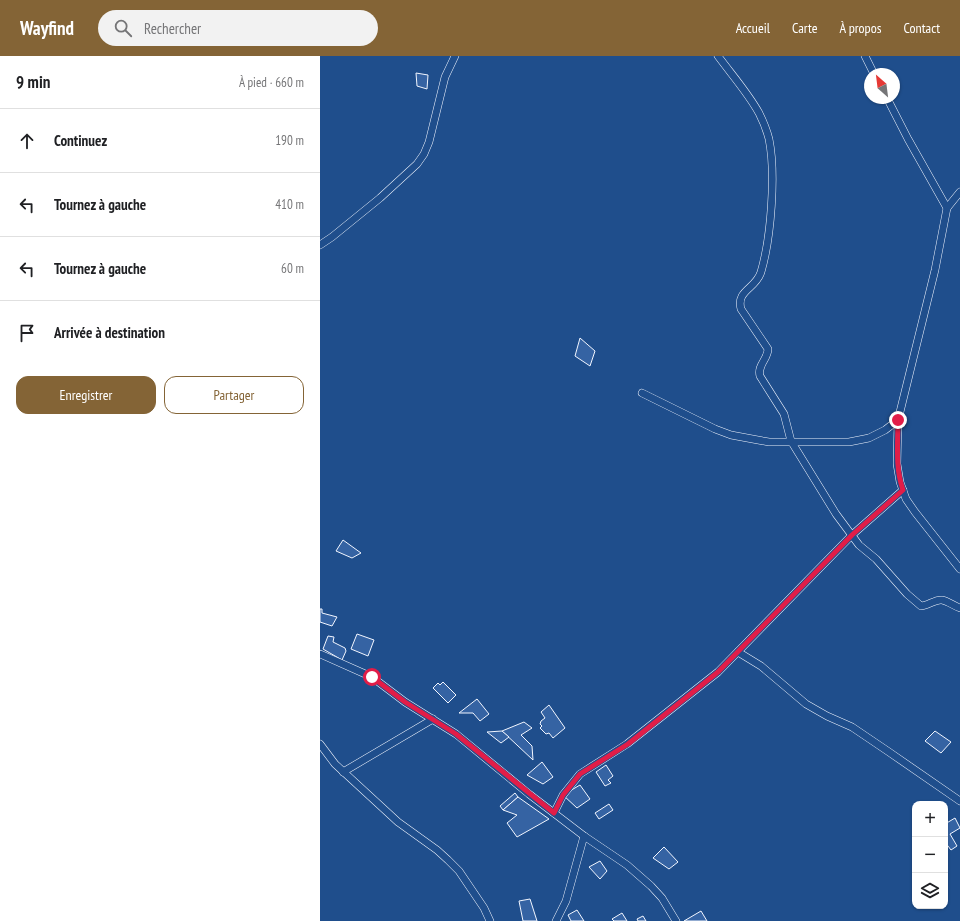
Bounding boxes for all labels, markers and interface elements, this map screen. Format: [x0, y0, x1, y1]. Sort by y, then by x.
search box [98, 10, 378, 46]
text: Wayfind [20, 16, 74, 40]
icon: search [112, 17, 134, 39]
text: Rechercher [144, 19, 201, 38]
text: Accueil [736, 19, 770, 37]
text: Carte [792, 19, 818, 37]
text: À propos [840, 19, 882, 37]
text: Contact [904, 19, 940, 37]
north arrow [864, 68, 900, 104]
text: 9 min [16, 71, 50, 93]
text: À pied · 660 m [239, 74, 304, 91]
icon: ahead [16, 130, 38, 152]
text: Continuez [54, 131, 107, 150]
text: 190 m [275, 132, 304, 149]
icon: left [16, 194, 38, 216]
text: Tournez à gauche [54, 195, 146, 214]
text: 410 m [275, 196, 304, 213]
icon: left [16, 258, 38, 280]
text: Tournez à gauche [54, 259, 146, 278]
text: 60 m [281, 260, 304, 277]
icon: arrive [16, 322, 38, 344]
text: Arrivée à destination [54, 323, 165, 342]
button: Enregistrer [16, 376, 156, 414]
button: Partager [164, 376, 304, 414]
route end [889, 411, 907, 429]
route start [363, 668, 381, 686]
map controls [912, 801, 948, 909]
button: + [912, 801, 948, 837]
button: − [912, 837, 948, 873]
button: layers [912, 873, 948, 909]

